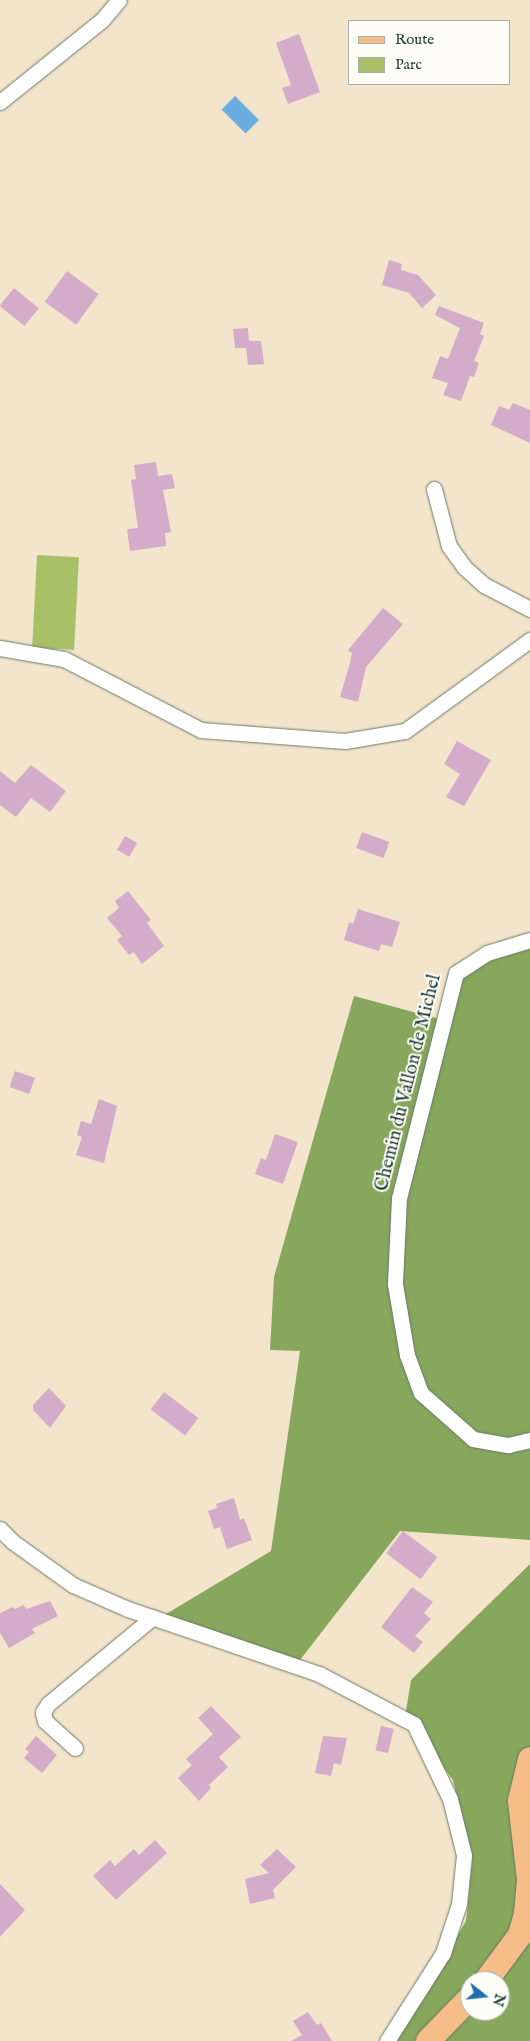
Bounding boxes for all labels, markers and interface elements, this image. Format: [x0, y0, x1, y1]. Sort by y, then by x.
legend [348, 20, 510, 85]
text: Route [395, 30, 434, 49]
text: Parc [395, 55, 422, 74]
street label: Chemin du Vallon de Michel [371, 972, 447, 1194]
north arrow [460, 1971, 510, 2021]
text: N [488, 1992, 509, 2008]

